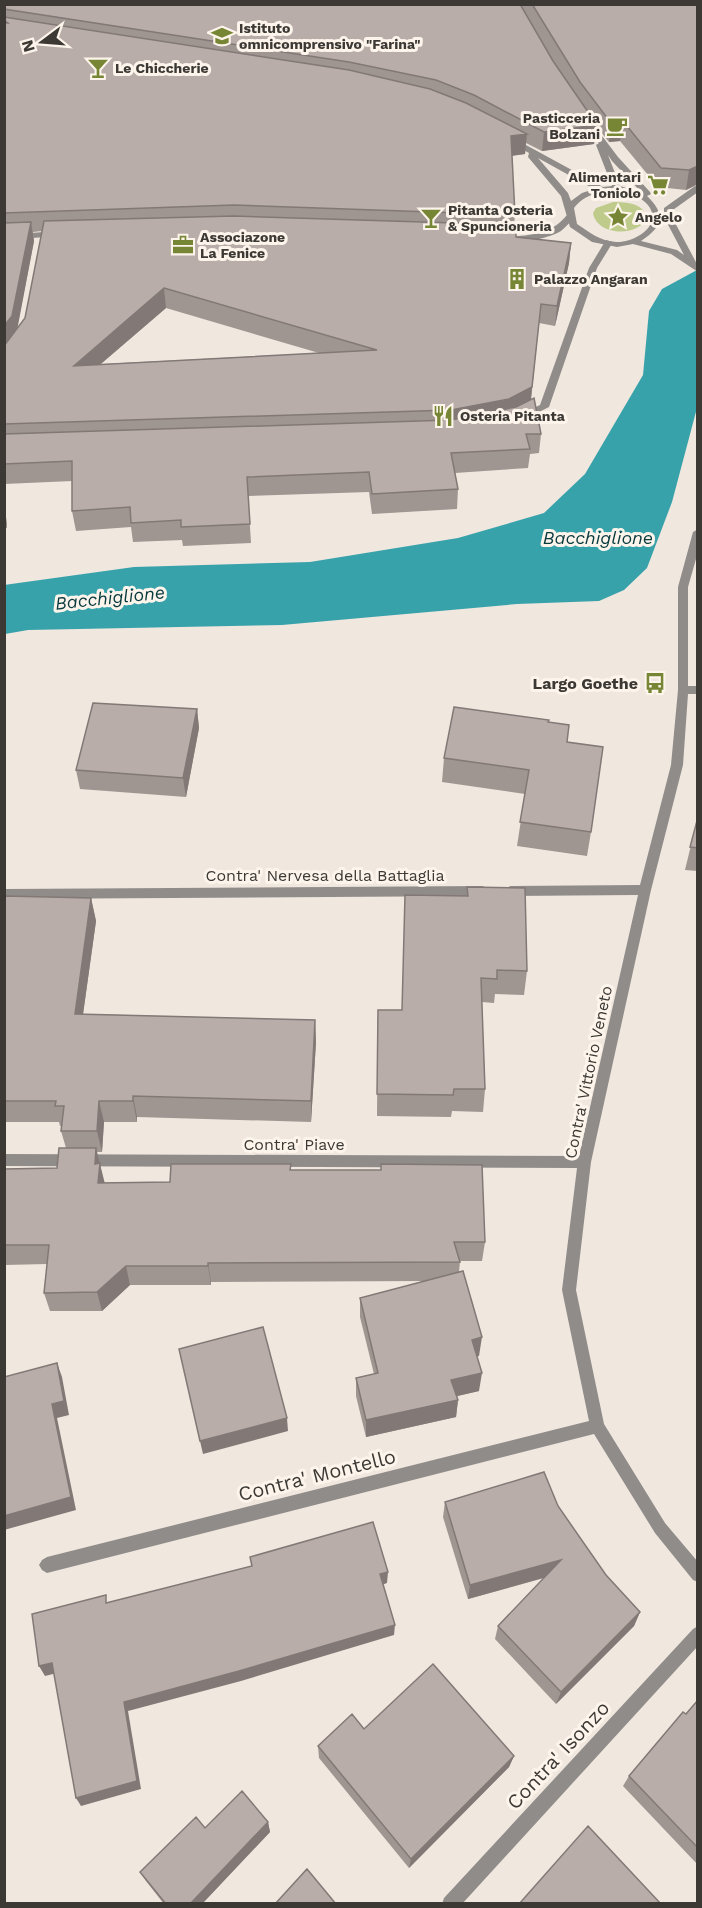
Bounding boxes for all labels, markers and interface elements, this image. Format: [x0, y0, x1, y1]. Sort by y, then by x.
north arrow [12, 12, 72, 72]
place label: Istituto omnicomprensivo "Farina" [239, 20, 421, 52]
school or university icon: Istituto omnicomprensivo "Farina" [210, 24, 234, 48]
text: N [17, 38, 39, 54]
bar icon: Le Chiccherie [86, 56, 110, 80]
place label: Le Chiccherie [115, 60, 209, 76]
place label: Pasticceria Bolzani [523, 110, 601, 142]
cafe icon: Pasticceria Bolzani [605, 114, 629, 138]
place label: Alimentari Toniolo [569, 169, 641, 201]
supermarket icon: Alimentari Toniolo [646, 173, 670, 197]
place label: Pitanta Osteria & Spuncioneria [448, 202, 554, 234]
place icon: Angelo [606, 205, 630, 229]
bar icon: Pitanta Osteria & Spuncioneria [419, 206, 443, 230]
place label: Angelo [635, 209, 682, 225]
place label: Associazone La Fenice [200, 229, 285, 261]
office icon: Associazone La Fenice [171, 233, 195, 257]
building icon: Palazzo Angaran [505, 267, 529, 291]
place label: Palazzo Angaran [534, 271, 648, 287]
restaurant icon: Osteria Pitanta [431, 404, 455, 428]
place label: Osteria Pitanta [460, 408, 566, 424]
water label: Bacchiglione [543, 527, 653, 548]
water label: Bacchiglione [54, 581, 166, 614]
bus stop icon: Largo Goethe [643, 671, 667, 695]
place label: Largo Goethe [533, 674, 638, 693]
street label: Contra' Nervesa della Battaglia [206, 866, 444, 885]
street label: Contra' Vittorio Veneto [561, 984, 616, 1160]
street label: Contra' Piave [243, 1135, 345, 1154]
street label: Contra' Montello [236, 1444, 398, 1506]
street label: Contra' Isonzo [502, 1696, 614, 1814]

